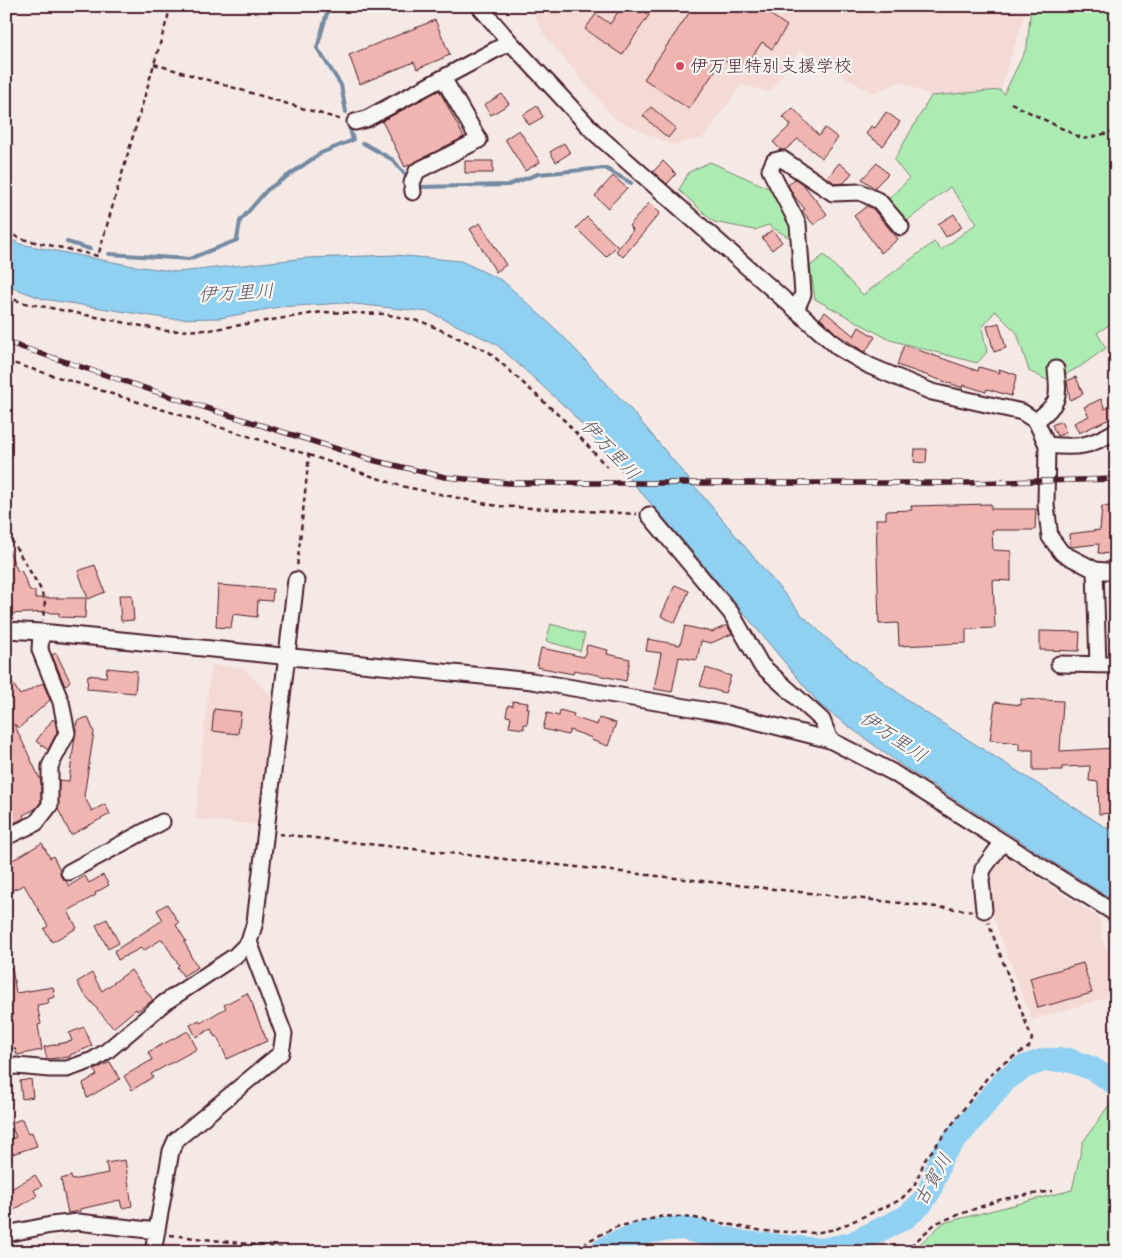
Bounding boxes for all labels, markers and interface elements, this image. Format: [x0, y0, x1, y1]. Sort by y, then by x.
place label: 伊万里特別支援学校 [690, 55, 852, 81]
marker: 伊万里特別支援学校 [674, 60, 686, 72]
water label: 伊万里川 [197, 279, 275, 310]
water label: 伊万里川 [573, 414, 645, 488]
water label: 伊万里川 [854, 706, 932, 771]
water label: 古賀川 [908, 1149, 960, 1212]

